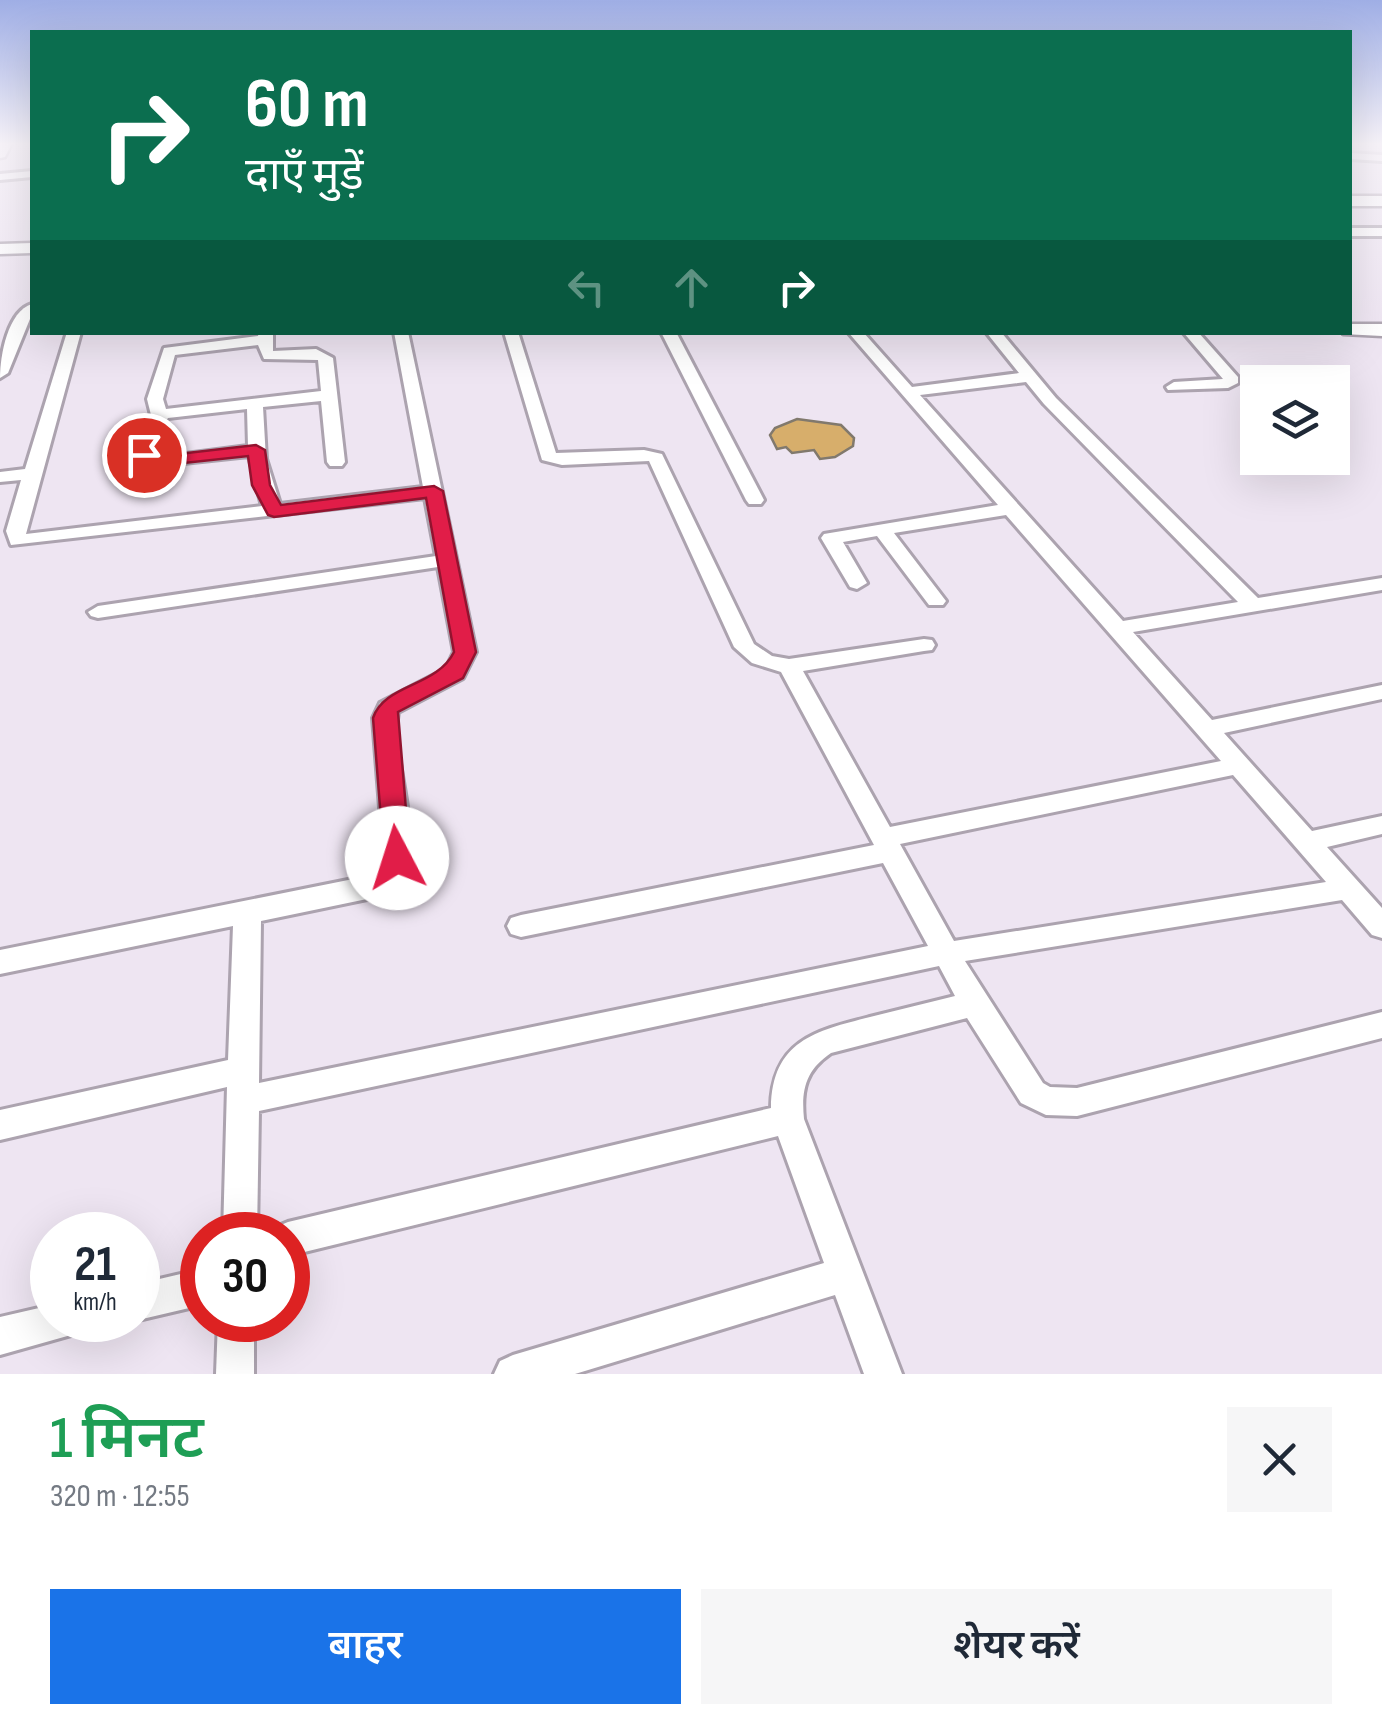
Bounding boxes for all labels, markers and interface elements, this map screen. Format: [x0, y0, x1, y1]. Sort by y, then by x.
text: 60 m [245, 63, 369, 147]
icon: right [80, 70, 210, 200]
text: दाएँ मुड़ें [245, 148, 364, 203]
icon: left [559, 260, 614, 315]
icon: ahead [664, 260, 719, 315]
icon: right [769, 260, 824, 315]
map controls [1240, 365, 1350, 475]
button: layers [1240, 365, 1350, 475]
pin [102, 413, 187, 498]
icon: arrive [117, 428, 172, 483]
position arrow [345, 806, 449, 910]
speed limit sign: 30 [180, 1212, 310, 1342]
text: 21 [74, 1235, 116, 1295]
text: km/h [73, 1287, 117, 1318]
text: 1 मिनट [50, 1403, 204, 1475]
button: close [1227, 1407, 1332, 1512]
text: 320 m · 12:55 [50, 1477, 190, 1516]
button: बाहर [50, 1589, 681, 1704]
button: शेयर करें [701, 1589, 1332, 1704]

